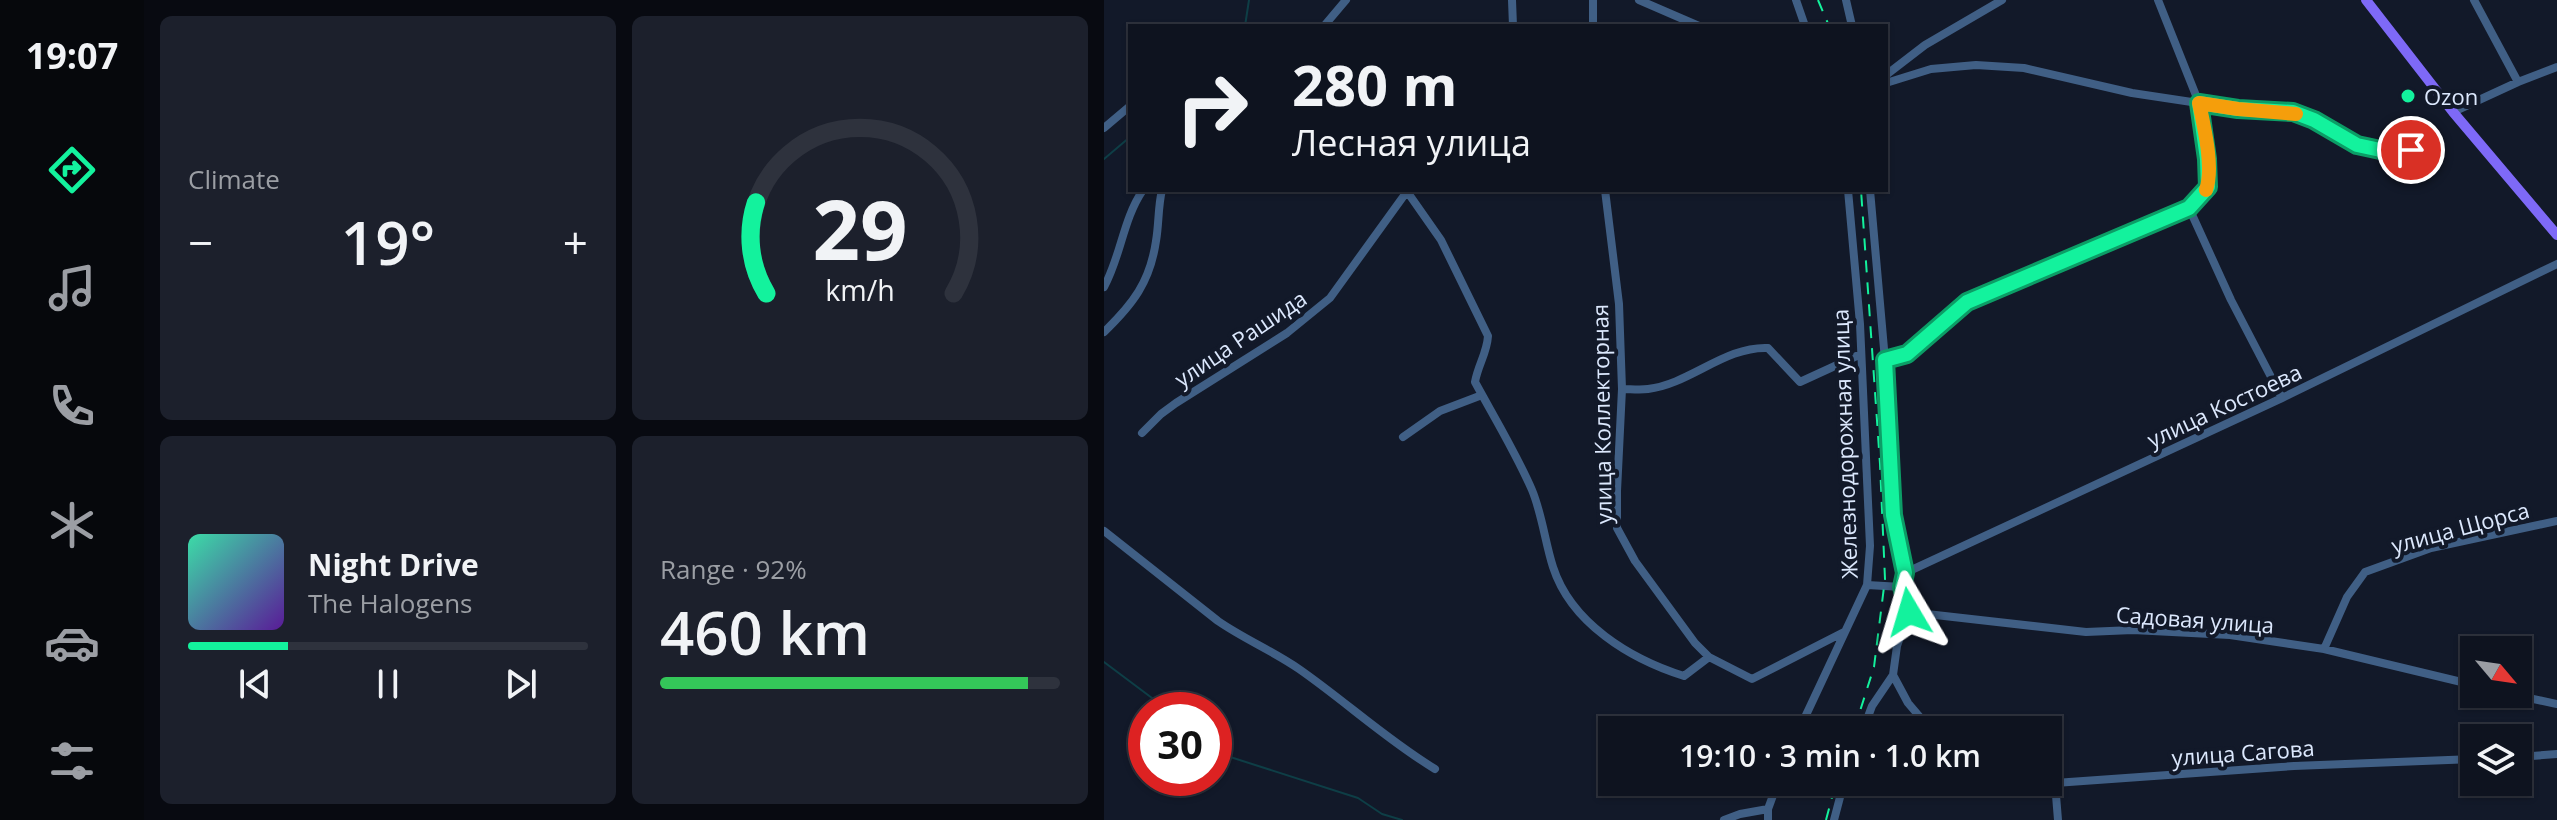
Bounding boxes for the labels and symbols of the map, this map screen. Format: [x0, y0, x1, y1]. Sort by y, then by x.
place label: Ozon [2424, 81, 2478, 111]
marker: Ozon [2399, 87, 2417, 105]
pin [2377, 116, 2445, 184]
street label: улица Рашида [1168, 283, 1312, 393]
street label: улица Коллекторная [1584, 304, 1618, 524]
street label: Железнодорожная улица [1824, 309, 1864, 579]
street label: улица Костоева [2142, 356, 2306, 454]
street label: улица Щорса [2388, 494, 2532, 560]
position arrow [1867, 570, 1951, 654]
street label: Садовая улица [2115, 599, 2275, 639]
north arrow [2460, 636, 2532, 708]
speed limit sign: 30 [1128, 692, 1232, 796]
street label: улица Сагова [2171, 732, 2315, 772]

